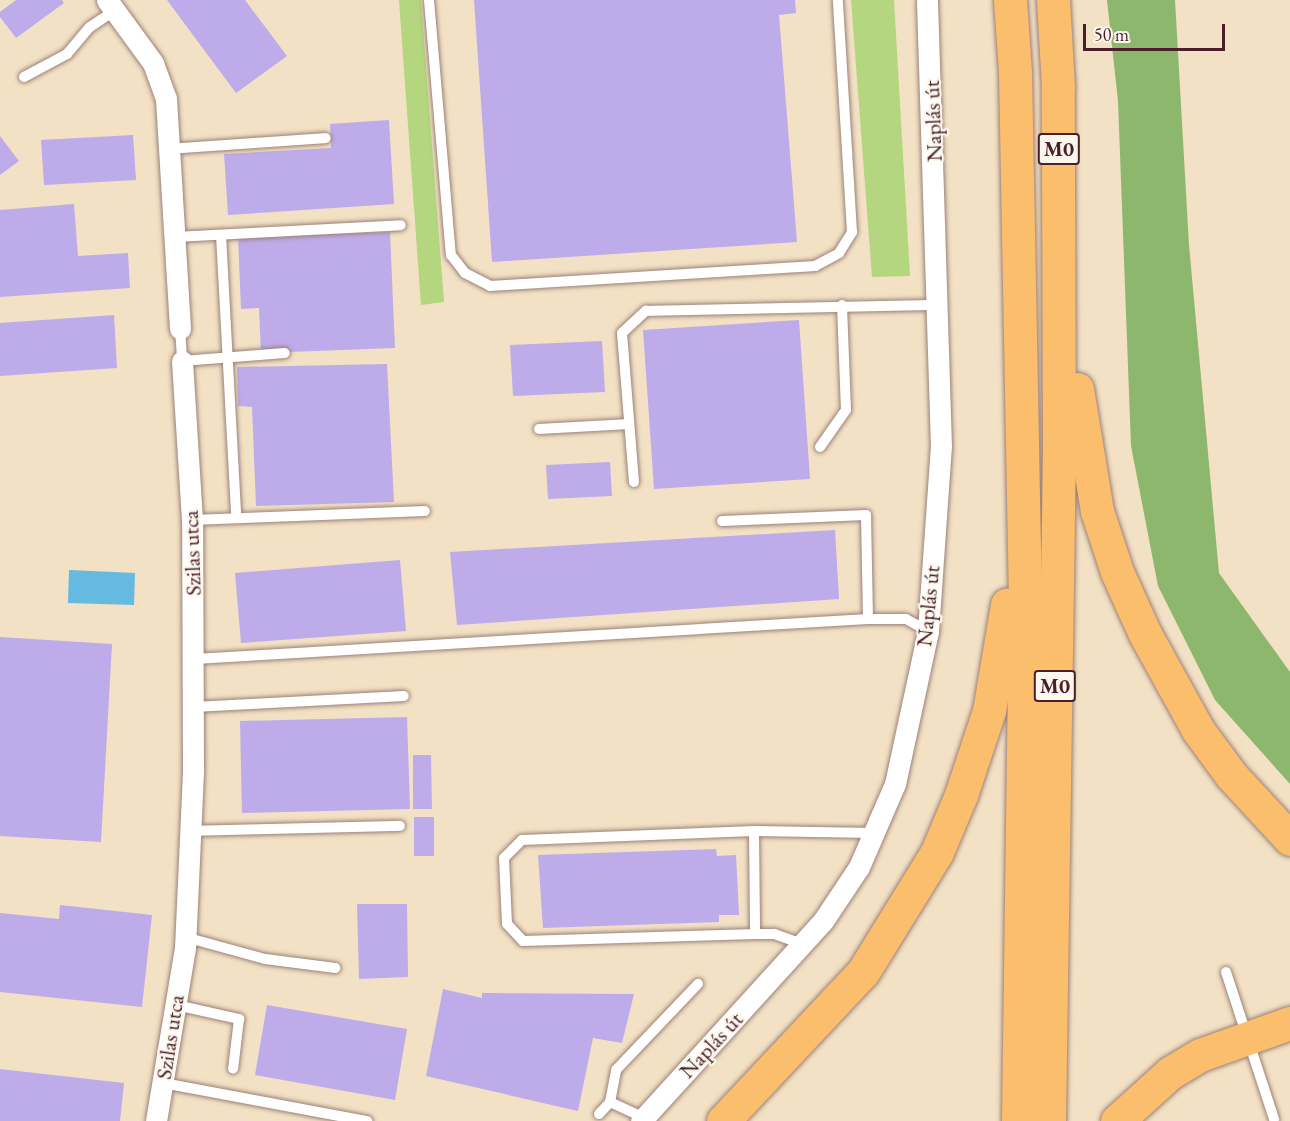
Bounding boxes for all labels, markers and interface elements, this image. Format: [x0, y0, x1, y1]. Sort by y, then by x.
scale bar [1086, 12, 1228, 50]
text: 50 m [1094, 23, 1129, 46]
street label: Naplás út [918, 80, 948, 162]
road number: M0 [1036, 131, 1082, 167]
street label: Szilas utca [177, 510, 207, 596]
street label: Naplás út [911, 564, 945, 648]
road number: M0 [1032, 668, 1078, 704]
street label: Szilas utca [150, 993, 190, 1081]
street label: Naplás út [674, 1006, 748, 1084]

